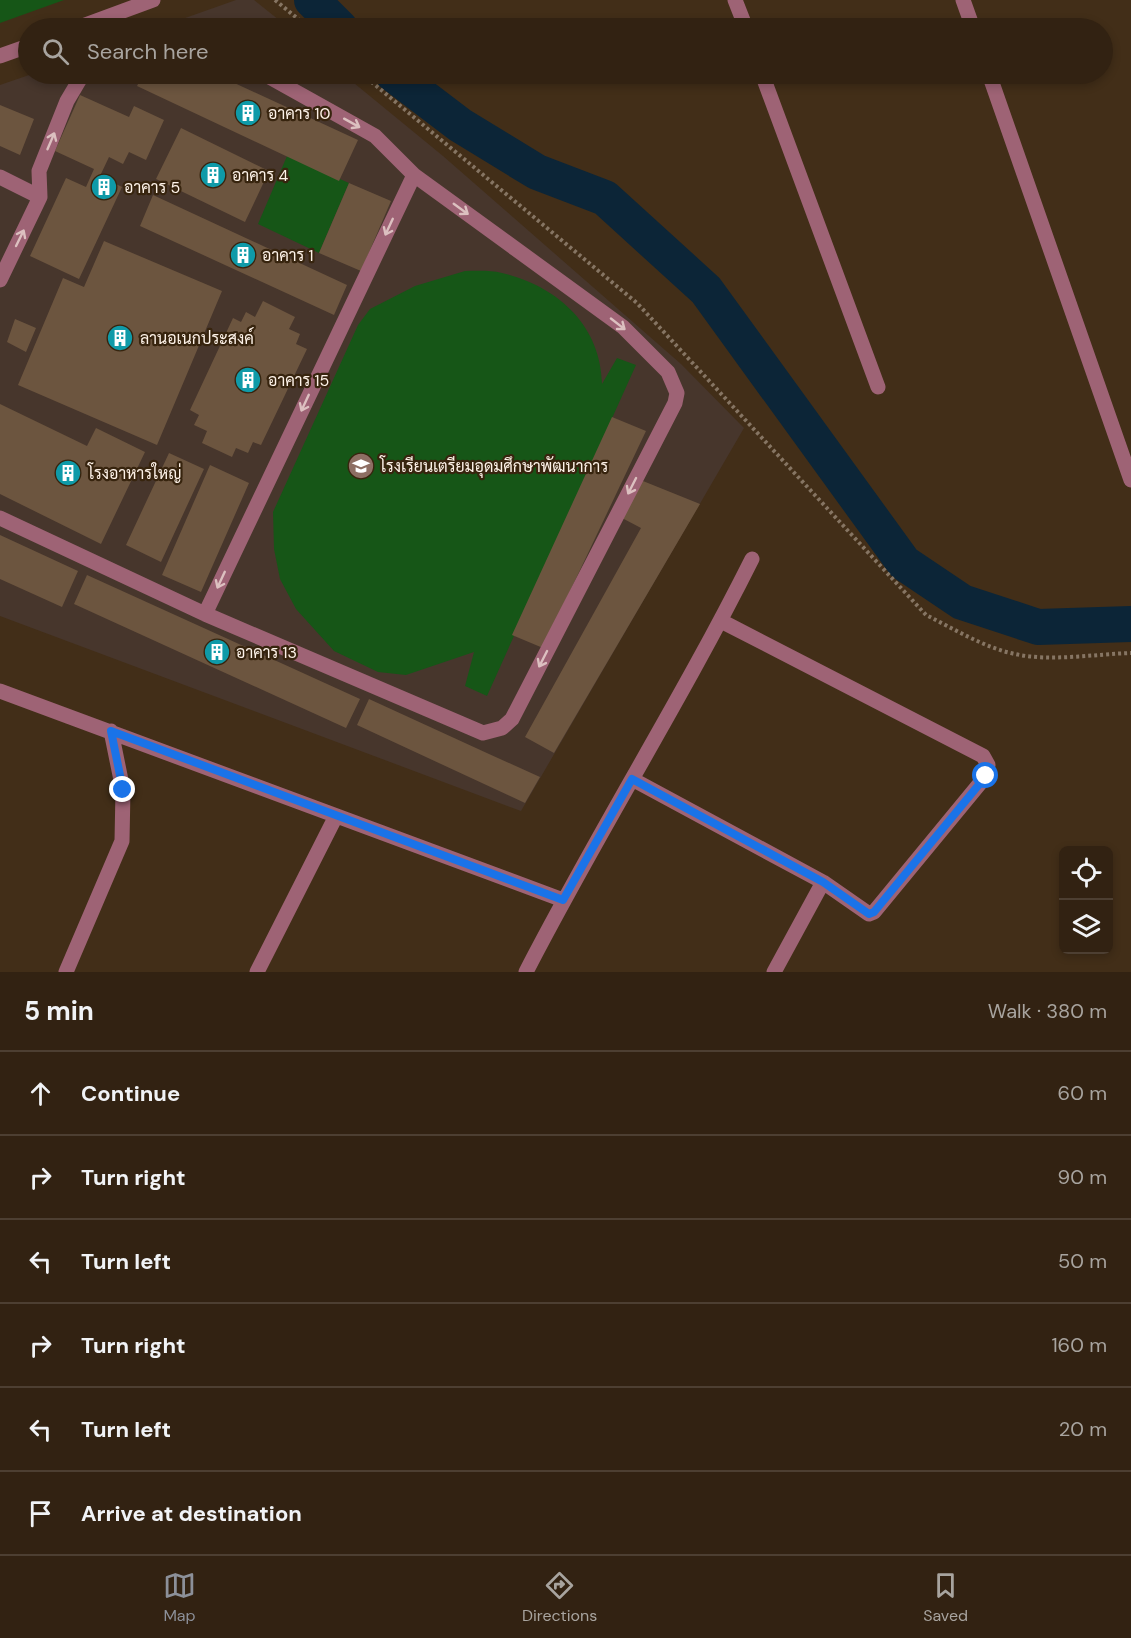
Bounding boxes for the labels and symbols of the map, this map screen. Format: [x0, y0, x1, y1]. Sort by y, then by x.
building icon: อาคาร 10 [233, 98, 263, 128]
place label: อาคาร 10 [268, 103, 331, 124]
one-way arrow [342, 118, 360, 129]
one-way arrow [46, 132, 57, 150]
building icon: อาคาร 4 [198, 160, 228, 190]
place label: อาคาร 4 [232, 165, 289, 186]
building icon: อาคาร 5 [89, 172, 119, 202]
place label: อาคาร 5 [124, 177, 180, 198]
one-way arrow [453, 203, 469, 215]
one-way arrow [382, 218, 394, 236]
one-way arrow [15, 230, 26, 248]
building icon: อาคาร 1 [228, 240, 258, 270]
place label: อาคาร 1 [262, 245, 314, 266]
one-way arrow [610, 318, 626, 331]
building icon: ลานอเนกประสงค์ [105, 323, 135, 353]
place label: ลานอเนกประสงค์ [140, 326, 254, 349]
building icon: อาคาร 15 [233, 365, 263, 395]
place label: อาคาร 15 [268, 370, 329, 391]
one-way arrow [298, 394, 310, 412]
school or university icon: โรงเรียนเตรียมอุดมศึกษาพัฒนาการ [346, 451, 376, 481]
place label: โรงเรียนเตรียมอุดมศึกษาพัฒนาการ [379, 455, 608, 478]
building icon: โรงอาหารใหญ่ [53, 458, 83, 488]
place label: โรงอาหารใหญ่ [87, 462, 181, 484]
one-way arrow [626, 476, 637, 494]
one-way arrow [215, 570, 227, 588]
building icon: อาคาร 13 [202, 637, 232, 667]
place label: อาคาร 13 [236, 642, 297, 663]
one-way arrow [537, 650, 549, 667]
route start [972, 762, 998, 788]
route end [109, 776, 135, 802]

